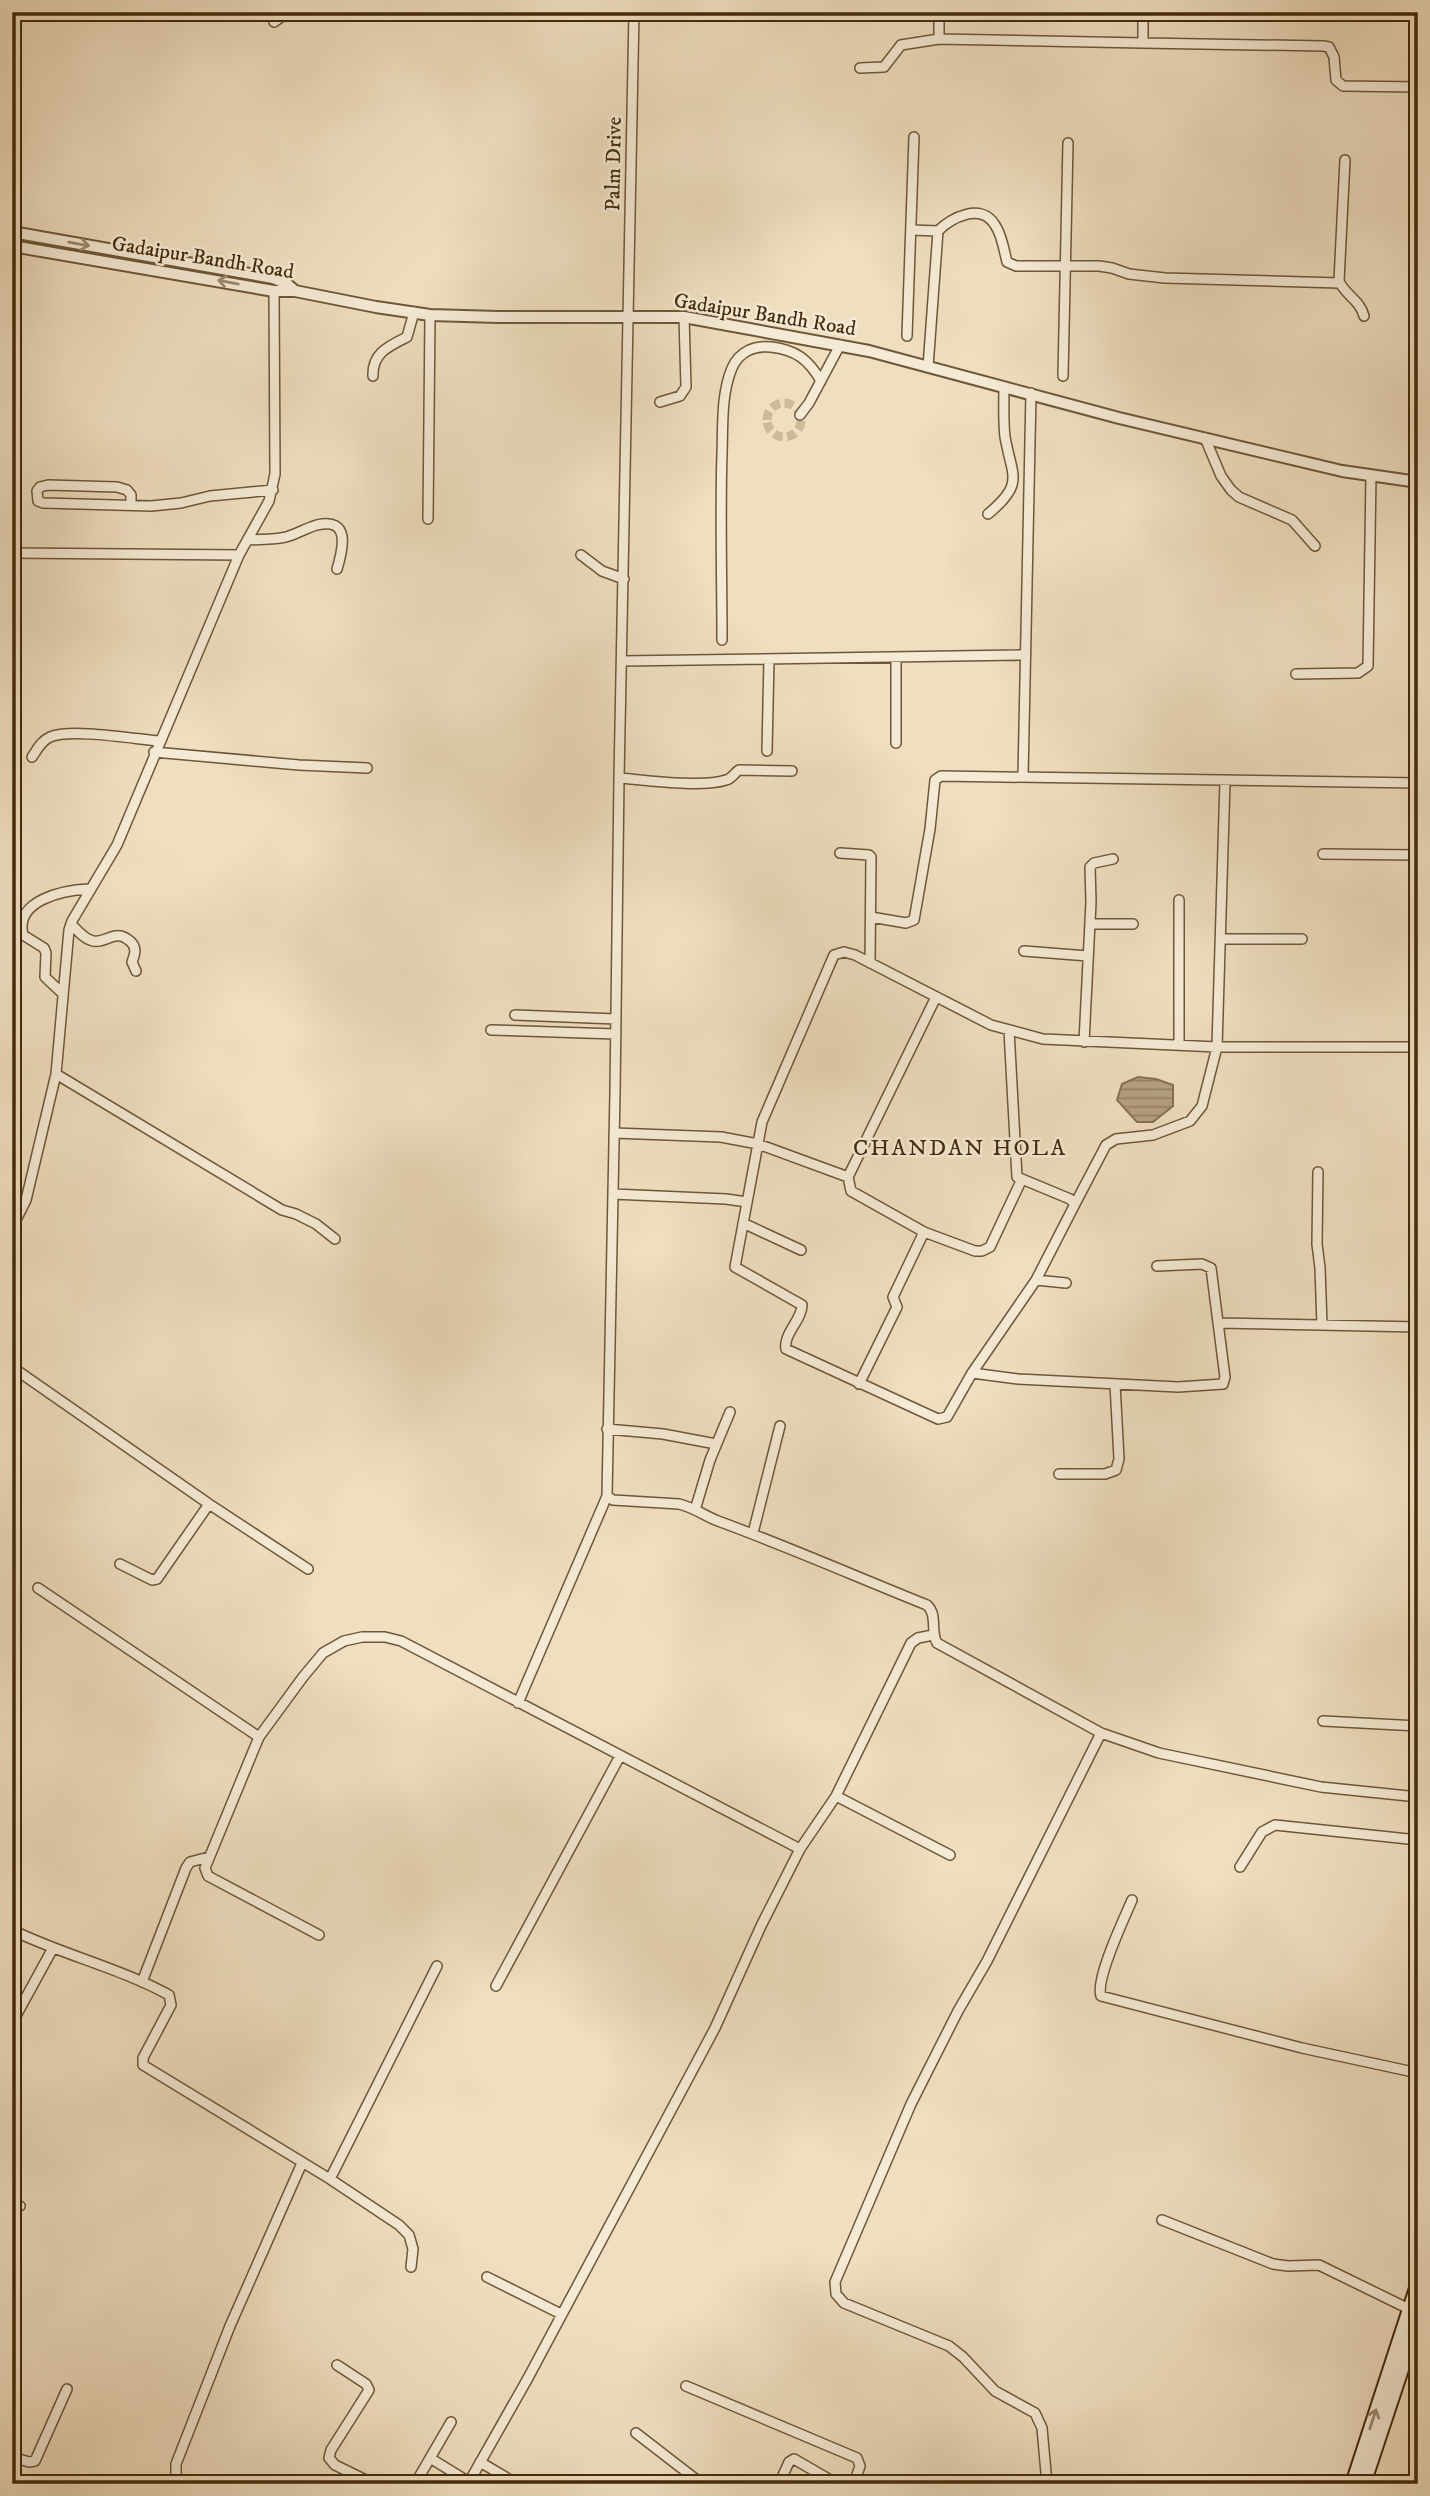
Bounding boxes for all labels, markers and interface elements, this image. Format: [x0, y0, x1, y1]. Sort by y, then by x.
street label: Palm Drive [600, 116, 628, 211]
street label: Gadaipur Bandh Road [110, 231, 296, 285]
one-way arrow [67, 238, 90, 251]
one-way arrow [217, 275, 240, 289]
street label: Gadaipur Bandh Road [672, 288, 858, 342]
district label: CHANDAN HOLA [853, 1134, 1067, 1163]
one-way arrow [1367, 2408, 1380, 2430]

